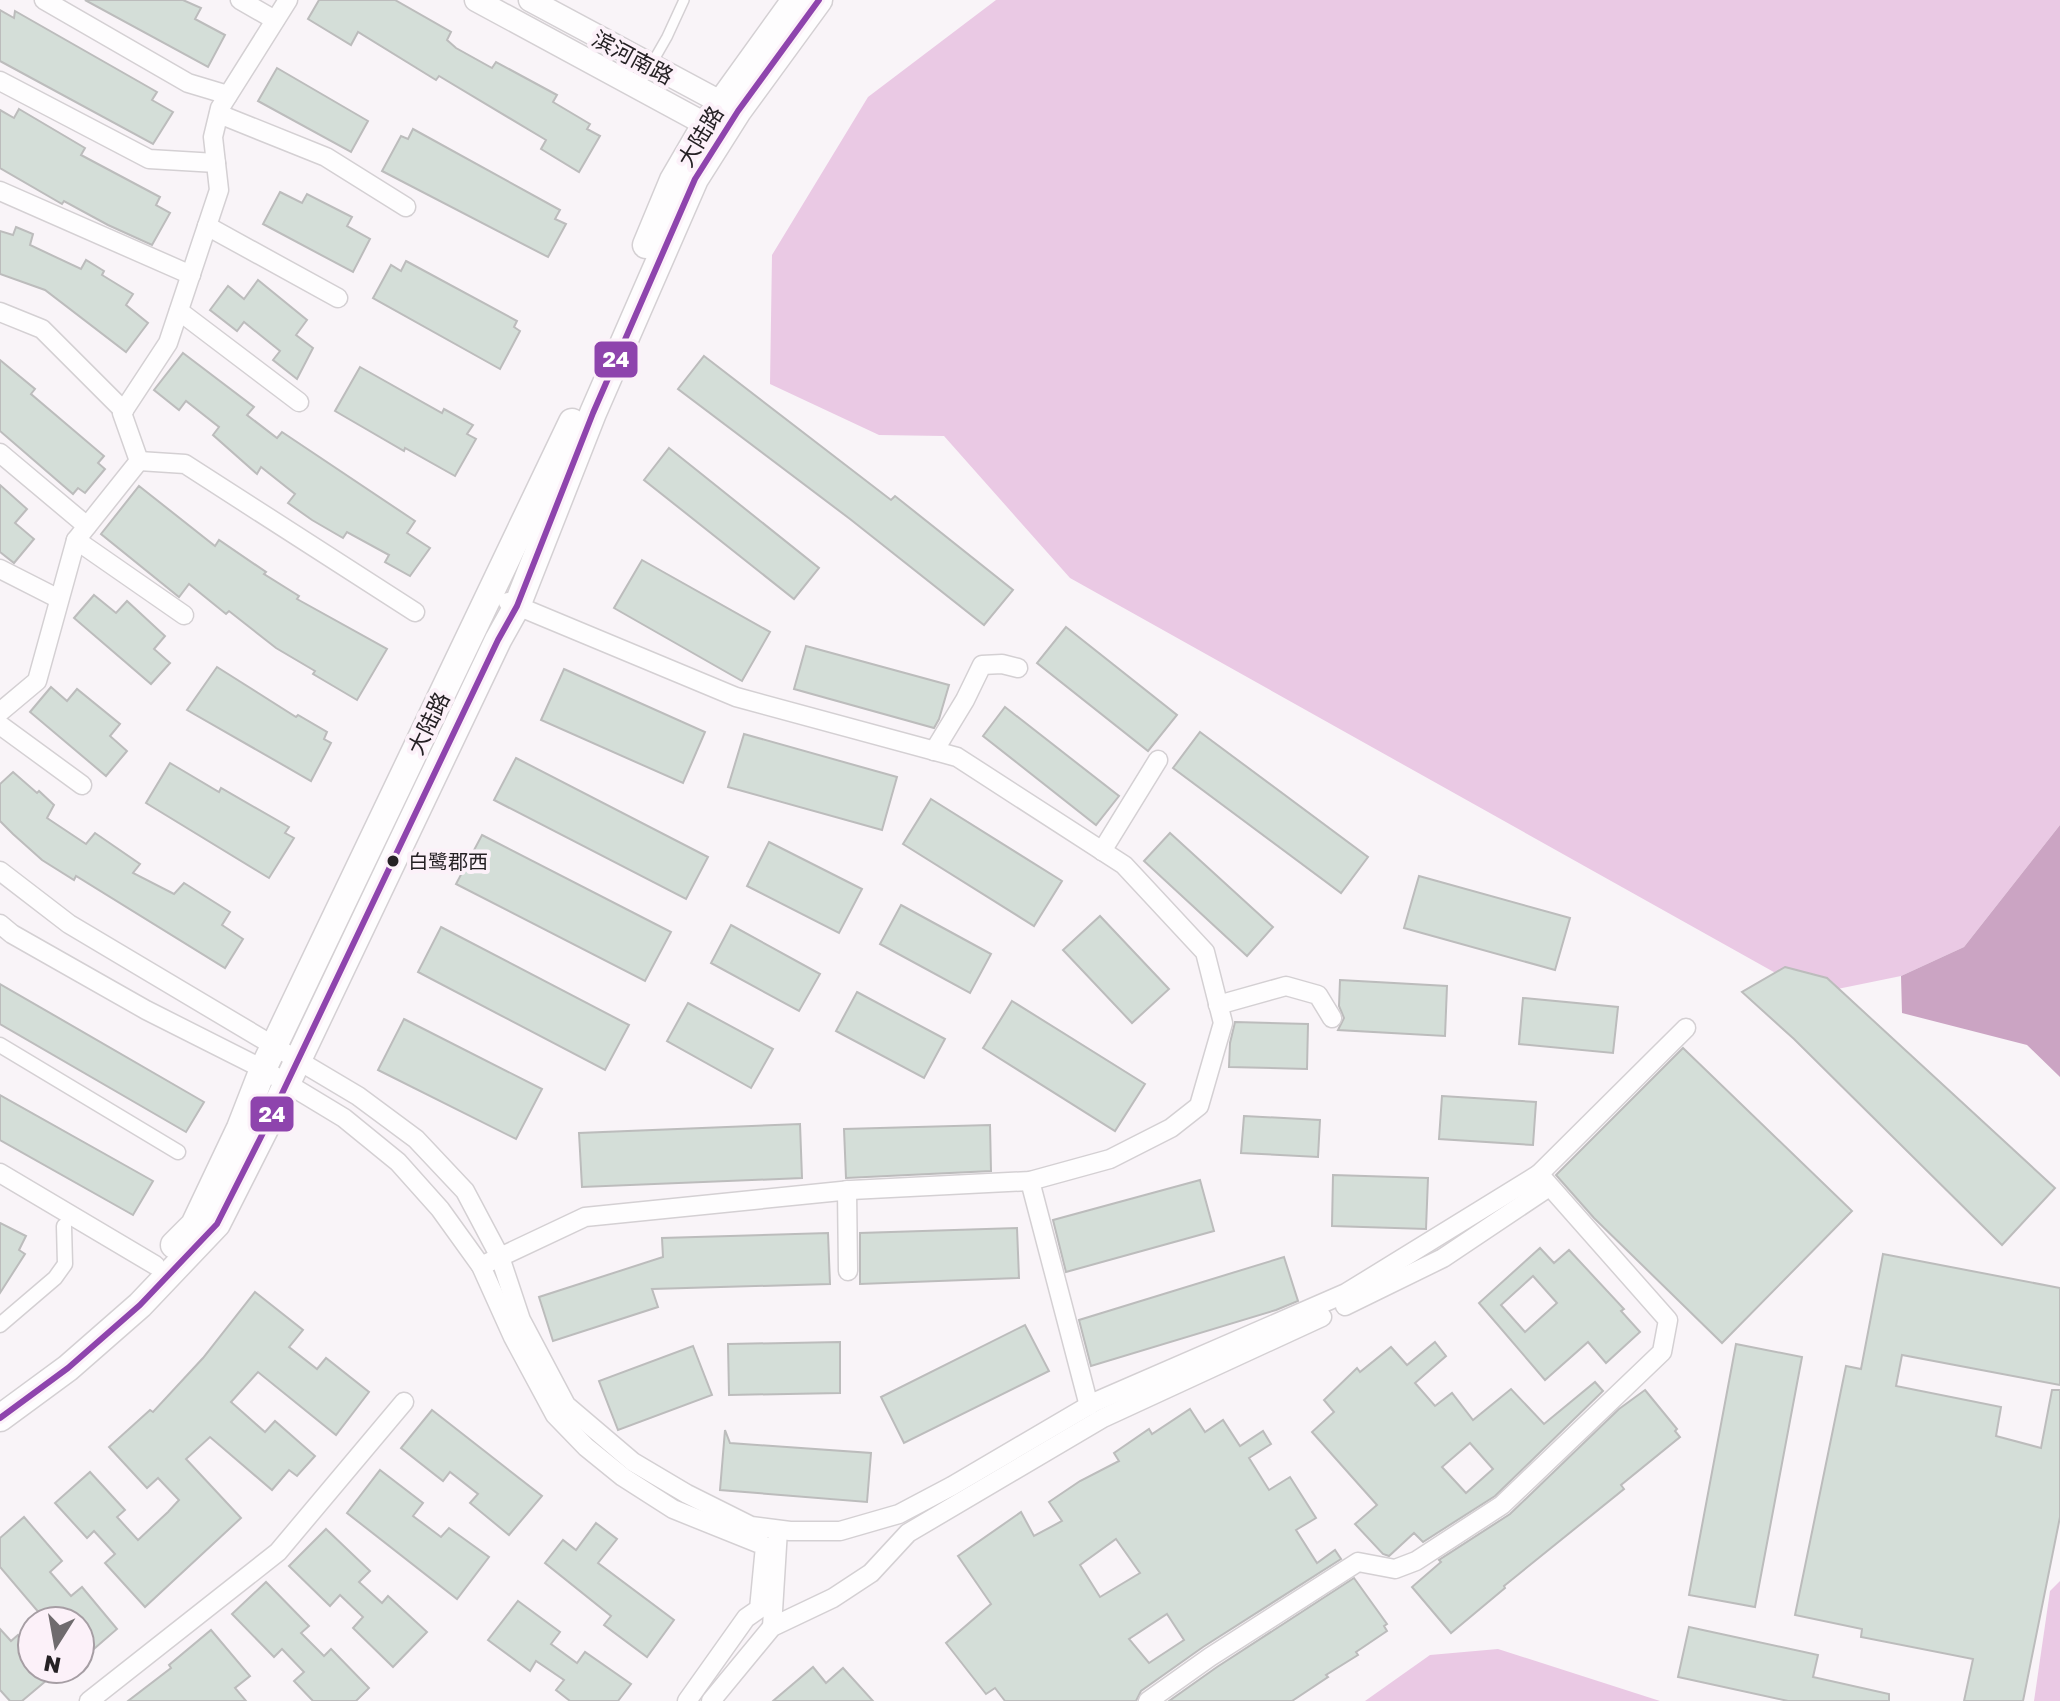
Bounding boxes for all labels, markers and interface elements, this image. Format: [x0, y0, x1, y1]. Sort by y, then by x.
street label: 滨河南路 [588, 24, 678, 90]
street label: 大陆路 [671, 101, 729, 171]
line badge: 24 [593, 340, 639, 379]
text: 24 [602, 345, 630, 372]
street label: 大陆路 [401, 687, 455, 759]
place label: 白鹭郡西 [408, 849, 488, 873]
marker: 白鹭郡西 [385, 853, 401, 869]
line badge: 24 [249, 1095, 295, 1133]
text: 24 [258, 1100, 286, 1127]
north arrow [16, 1605, 96, 1685]
text: N [41, 1650, 63, 1680]

